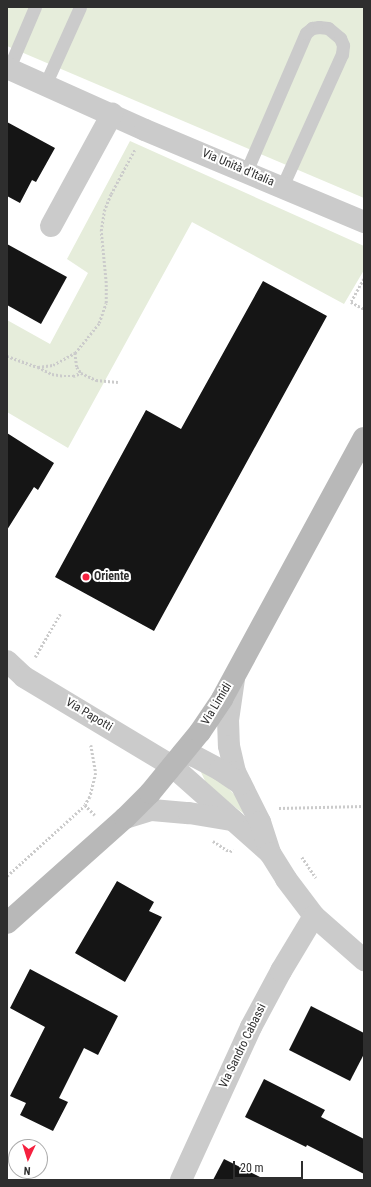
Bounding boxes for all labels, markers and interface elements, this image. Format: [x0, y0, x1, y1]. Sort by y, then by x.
street label: Via Unità d'Italia [200, 146, 276, 190]
place label: Oriente [94, 570, 129, 584]
marker: Oriente [81, 572, 91, 582]
street label: Via Limidi [199, 680, 235, 728]
street label: Via Papotti [63, 695, 115, 735]
street label: Via Sandro Cabassi [216, 1002, 270, 1090]
north arrow [8, 1139, 48, 1179]
scale bar [235, 1153, 305, 1179]
text: 20 m [240, 1161, 264, 1175]
text: N [23, 1164, 31, 1177]

